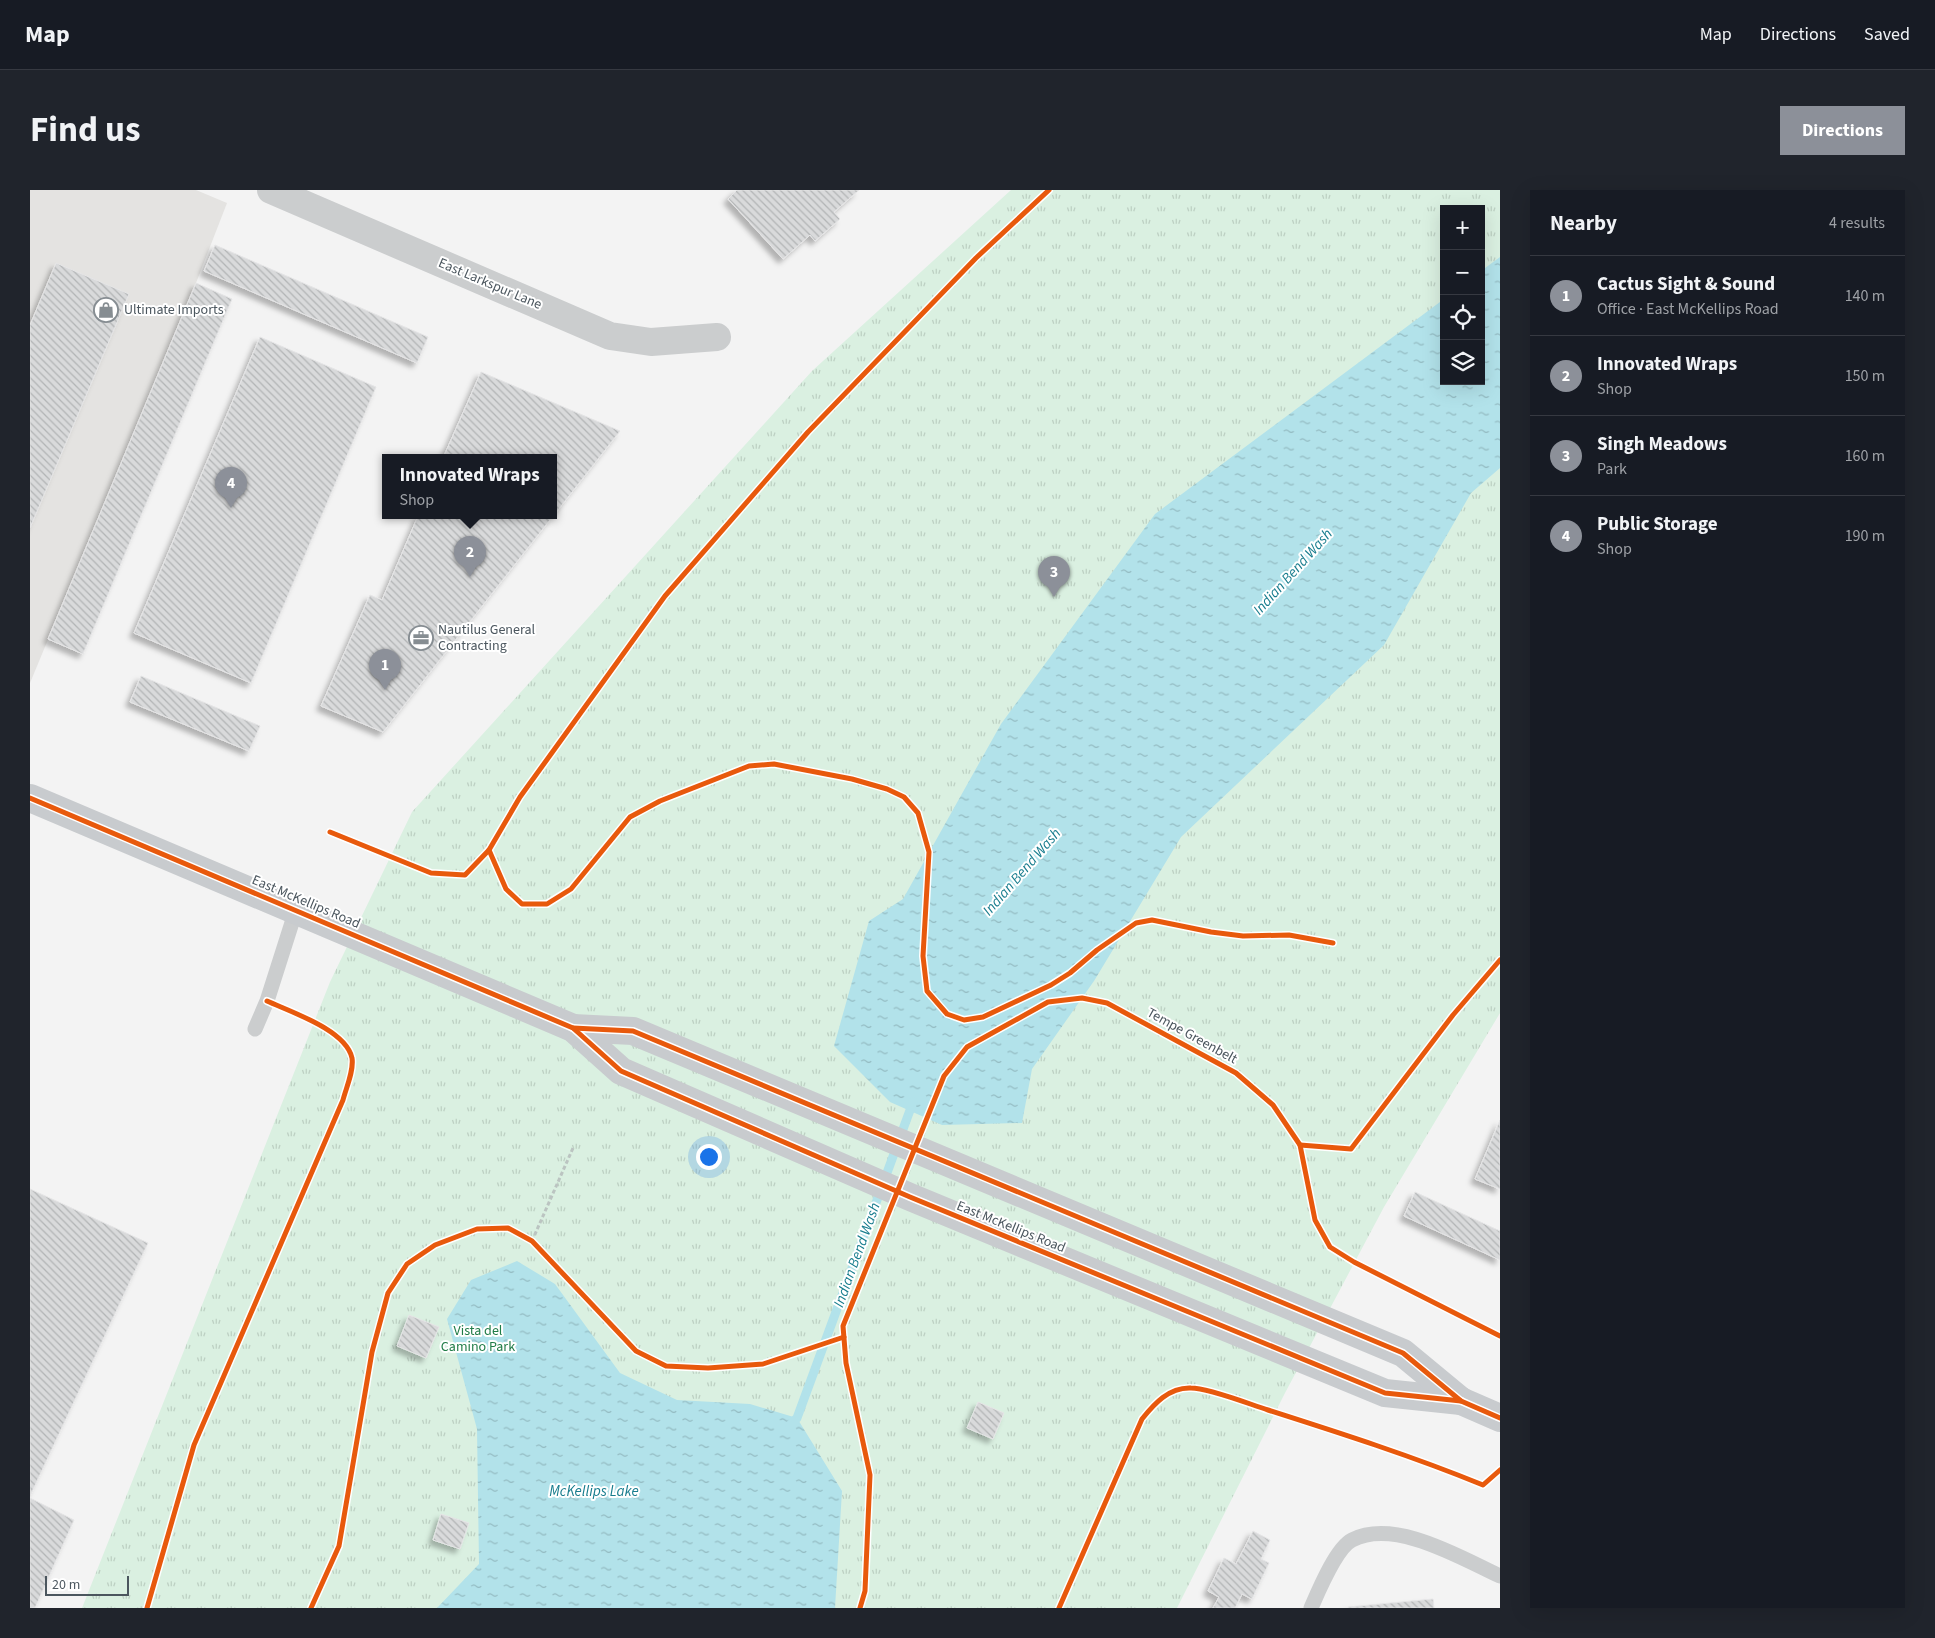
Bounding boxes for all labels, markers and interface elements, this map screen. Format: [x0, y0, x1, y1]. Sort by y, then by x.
text: Map [25, 17, 70, 52]
text: Map [1700, 22, 1732, 47]
text: Directions [1760, 22, 1836, 47]
text: Saved [1864, 22, 1910, 47]
text: Find us [30, 105, 140, 155]
button: Directions [1780, 106, 1905, 155]
map controls [1440, 205, 1485, 385]
button: + [1440, 205, 1485, 250]
text: Nearby [1550, 208, 1617, 238]
text: 4 results [1829, 212, 1885, 234]
button: − [1440, 250, 1485, 295]
street label: East Larkspur Lane [435, 253, 545, 315]
text: Cactus Sight & Sound [1597, 271, 1775, 298]
text: 1 [1562, 285, 1570, 307]
text: 140 m [1845, 285, 1885, 307]
button: locate [1440, 295, 1485, 340]
shop icon: Ultimate Imports [93, 297, 119, 323]
text: Office · East McKellips Road [1597, 298, 1779, 320]
place label: Ultimate Imports [124, 300, 224, 320]
button: layers [1440, 340, 1485, 385]
text: Innovated Wraps [1597, 351, 1737, 378]
text: 2 [1562, 365, 1570, 387]
text: 150 m [1845, 365, 1885, 387]
text: Shop [1597, 378, 1632, 400]
text: Singh Meadows [1597, 431, 1727, 458]
text: 3 [1562, 445, 1570, 467]
text: 160 m [1845, 445, 1885, 467]
popup [382, 454, 557, 519]
text: Park [1597, 458, 1627, 480]
text: Innovated Wraps [399, 462, 540, 489]
pin: 4 [215, 467, 247, 508]
text: Shop [399, 489, 434, 511]
text: Public Storage [1597, 511, 1718, 538]
water label: Indian Bend Wash [1248, 524, 1338, 620]
text: 4 [1562, 525, 1570, 547]
text: 190 m [1845, 525, 1885, 547]
pin: 2 [454, 536, 486, 577]
text: Shop [1597, 538, 1632, 560]
pin: 3 [1038, 556, 1070, 597]
place label: Nautilus General Contracting [438, 620, 536, 656]
office icon: Nautilus General Contracting [408, 625, 434, 651]
pin: 1 [369, 649, 401, 690]
water label: Indian Bend Wash [978, 824, 1066, 920]
street label: East McKellips Road [249, 870, 363, 934]
street label: Tempe Greenbelt [1143, 1003, 1241, 1069]
your location [696, 1144, 722, 1170]
street label: East McKellips Road [953, 1196, 1069, 1258]
water label: Indian Bend Wash [828, 1200, 886, 1310]
park label: Vista del Camino Park [441, 1321, 515, 1357]
water label: McKellips Lake [549, 1481, 639, 1502]
scale bar [45, 1573, 129, 1596]
text: 20 m [52, 1575, 80, 1595]

